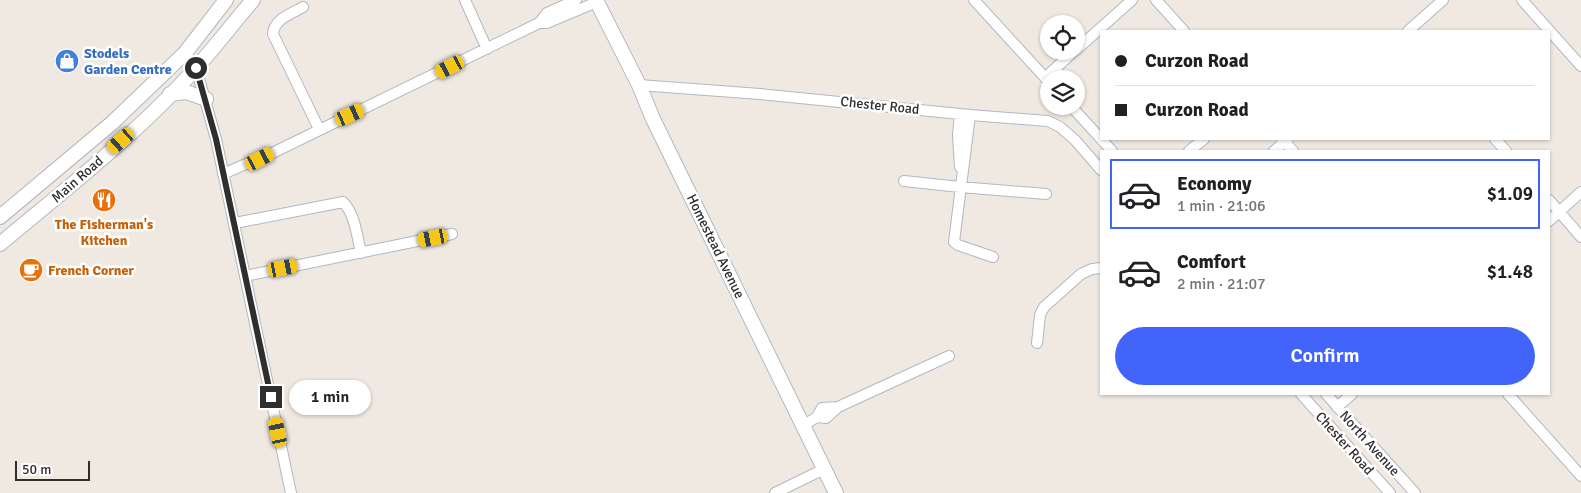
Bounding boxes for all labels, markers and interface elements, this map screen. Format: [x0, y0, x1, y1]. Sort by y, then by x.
map controls [1040, 15, 1085, 115]
button: locate [1040, 15, 1085, 60]
place label: Stodels Garden Centre [84, 45, 172, 78]
shop icon: Stodels Garden Centre [54, 48, 80, 74]
text: Curzon Road [1145, 49, 1249, 73]
car [433, 54, 466, 80]
route start [185, 57, 207, 79]
button: layers [1040, 70, 1085, 115]
street label: Chester Road [840, 93, 920, 118]
text: Curzon Road [1145, 98, 1249, 122]
car [333, 102, 366, 128]
car [104, 125, 137, 157]
car [243, 146, 276, 172]
street label: Main Road [48, 152, 107, 206]
icon: car [1117, 172, 1162, 217]
text: Economy [1177, 172, 1251, 196]
text: $1.09 [1487, 182, 1533, 206]
restaurant icon: The Fisherman's Kitchen [91, 187, 117, 213]
street label: Homestead Avenue [683, 191, 748, 301]
text: 1 min · 21:06 [1177, 196, 1266, 216]
place label: The Fisherman's Kitchen [55, 216, 153, 249]
car [416, 228, 449, 248]
icon: car [1117, 250, 1162, 295]
text: Comfort [1177, 250, 1246, 274]
cafe icon: French Corner [18, 257, 44, 283]
car [266, 258, 299, 278]
text: $1.48 [1487, 260, 1533, 284]
place label: French Corner [48, 262, 134, 279]
text: 2 min · 21:07 [1177, 274, 1266, 294]
button: Confirm [1115, 327, 1535, 385]
callout: 1 min [288, 380, 371, 414]
route end [260, 386, 282, 408]
text: 1 min [311, 387, 349, 407]
street label: North Avenue [1336, 407, 1403, 479]
street label: Chester Road [1312, 408, 1377, 478]
car [267, 416, 288, 448]
scale bar [15, 458, 90, 481]
text: 50 m [22, 461, 51, 478]

